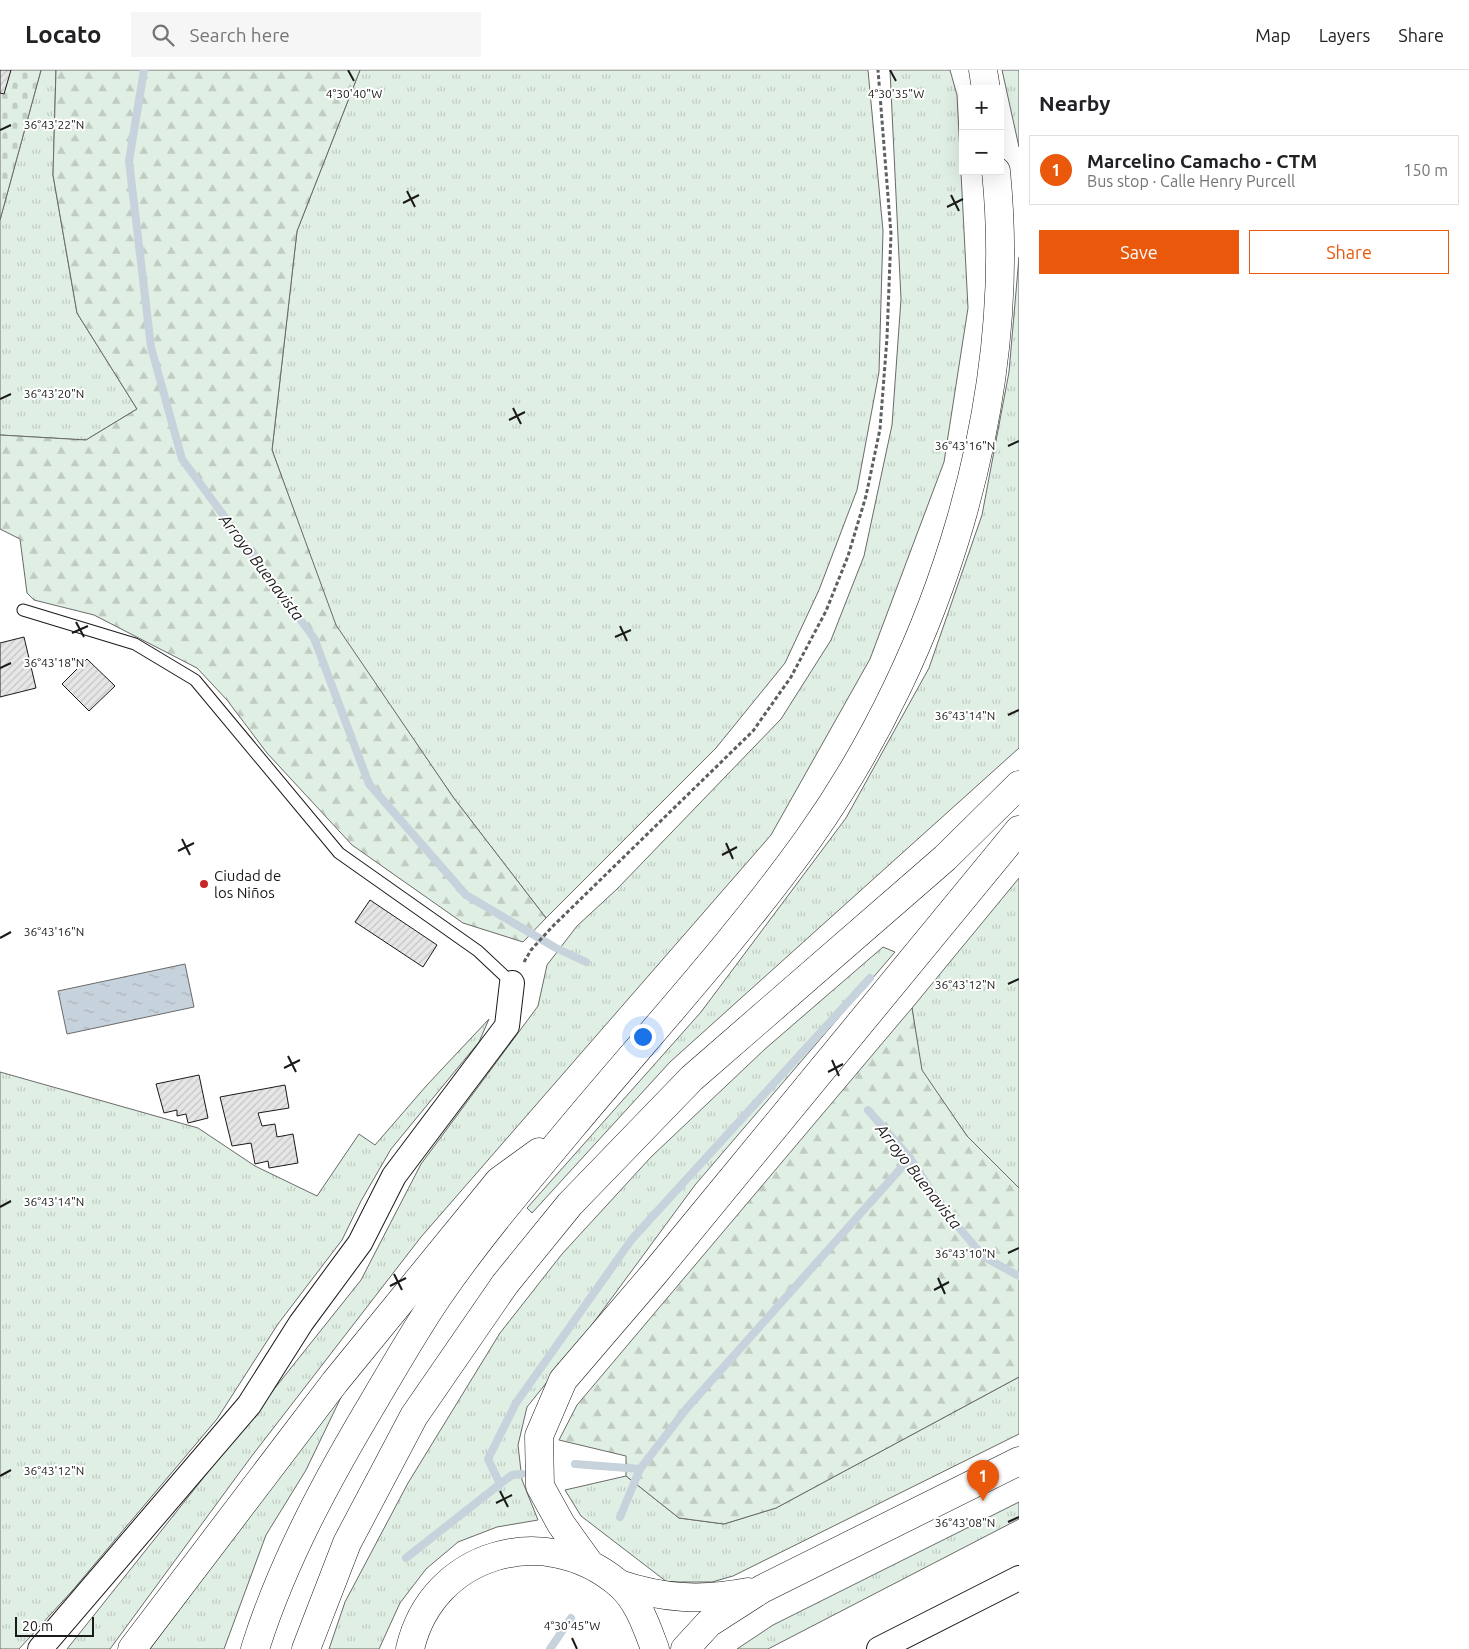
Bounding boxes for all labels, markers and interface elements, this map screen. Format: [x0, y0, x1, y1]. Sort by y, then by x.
search box [131, 12, 481, 57]
text: Locato [25, 21, 101, 48]
icon: search [149, 21, 177, 49]
text: Search here [189, 24, 290, 46]
text: Map [1255, 25, 1291, 45]
text: Layers [1319, 25, 1370, 45]
text: Share [1398, 25, 1444, 45]
map controls [959, 85, 1004, 175]
button: + [959, 85, 1004, 130]
text: 4°30'40"W [326, 87, 382, 100]
text: 4°30'35"W [868, 87, 924, 100]
text: Nearby [1039, 91, 1110, 115]
text: 36°43'22"N [24, 118, 84, 131]
button: − [959, 130, 1004, 175]
text: Marcelino Camacho - CTM [1087, 150, 1317, 172]
text: 1 [1051, 161, 1061, 179]
text: 150 m [1403, 161, 1448, 179]
text: Bus stop · Calle Henry Purcell [1087, 172, 1295, 190]
button: Save [1039, 230, 1239, 274]
button: Share [1249, 230, 1449, 274]
text: 36°43'20"N [24, 387, 84, 400]
text: 36°43'16"N [935, 439, 995, 452]
water label: Arroyo Buenavista [216, 510, 308, 624]
text: 36°43'18"N [24, 656, 84, 669]
text: 36°43'14"N [935, 709, 995, 722]
place label: Ciudad de los Niños [214, 867, 281, 901]
marker: Ciudad de los Niños [198, 878, 210, 890]
text: 36°43'16"N [24, 925, 84, 938]
text: 36°43'12"N [935, 978, 995, 991]
your location [630, 1024, 656, 1050]
water label: Arroyo Buenavista [872, 1119, 966, 1232]
text: 36°43'14"N [24, 1195, 84, 1208]
text: 36°43'10"N [935, 1247, 995, 1260]
pin: 1 [967, 1460, 999, 1501]
text: 36°43'12"N [24, 1464, 84, 1477]
text: 36°43'08"N [935, 1516, 995, 1529]
scale bar [15, 1614, 94, 1637]
text: 20 m [22, 1618, 53, 1634]
text: 4°30'45"W [544, 1619, 600, 1632]

